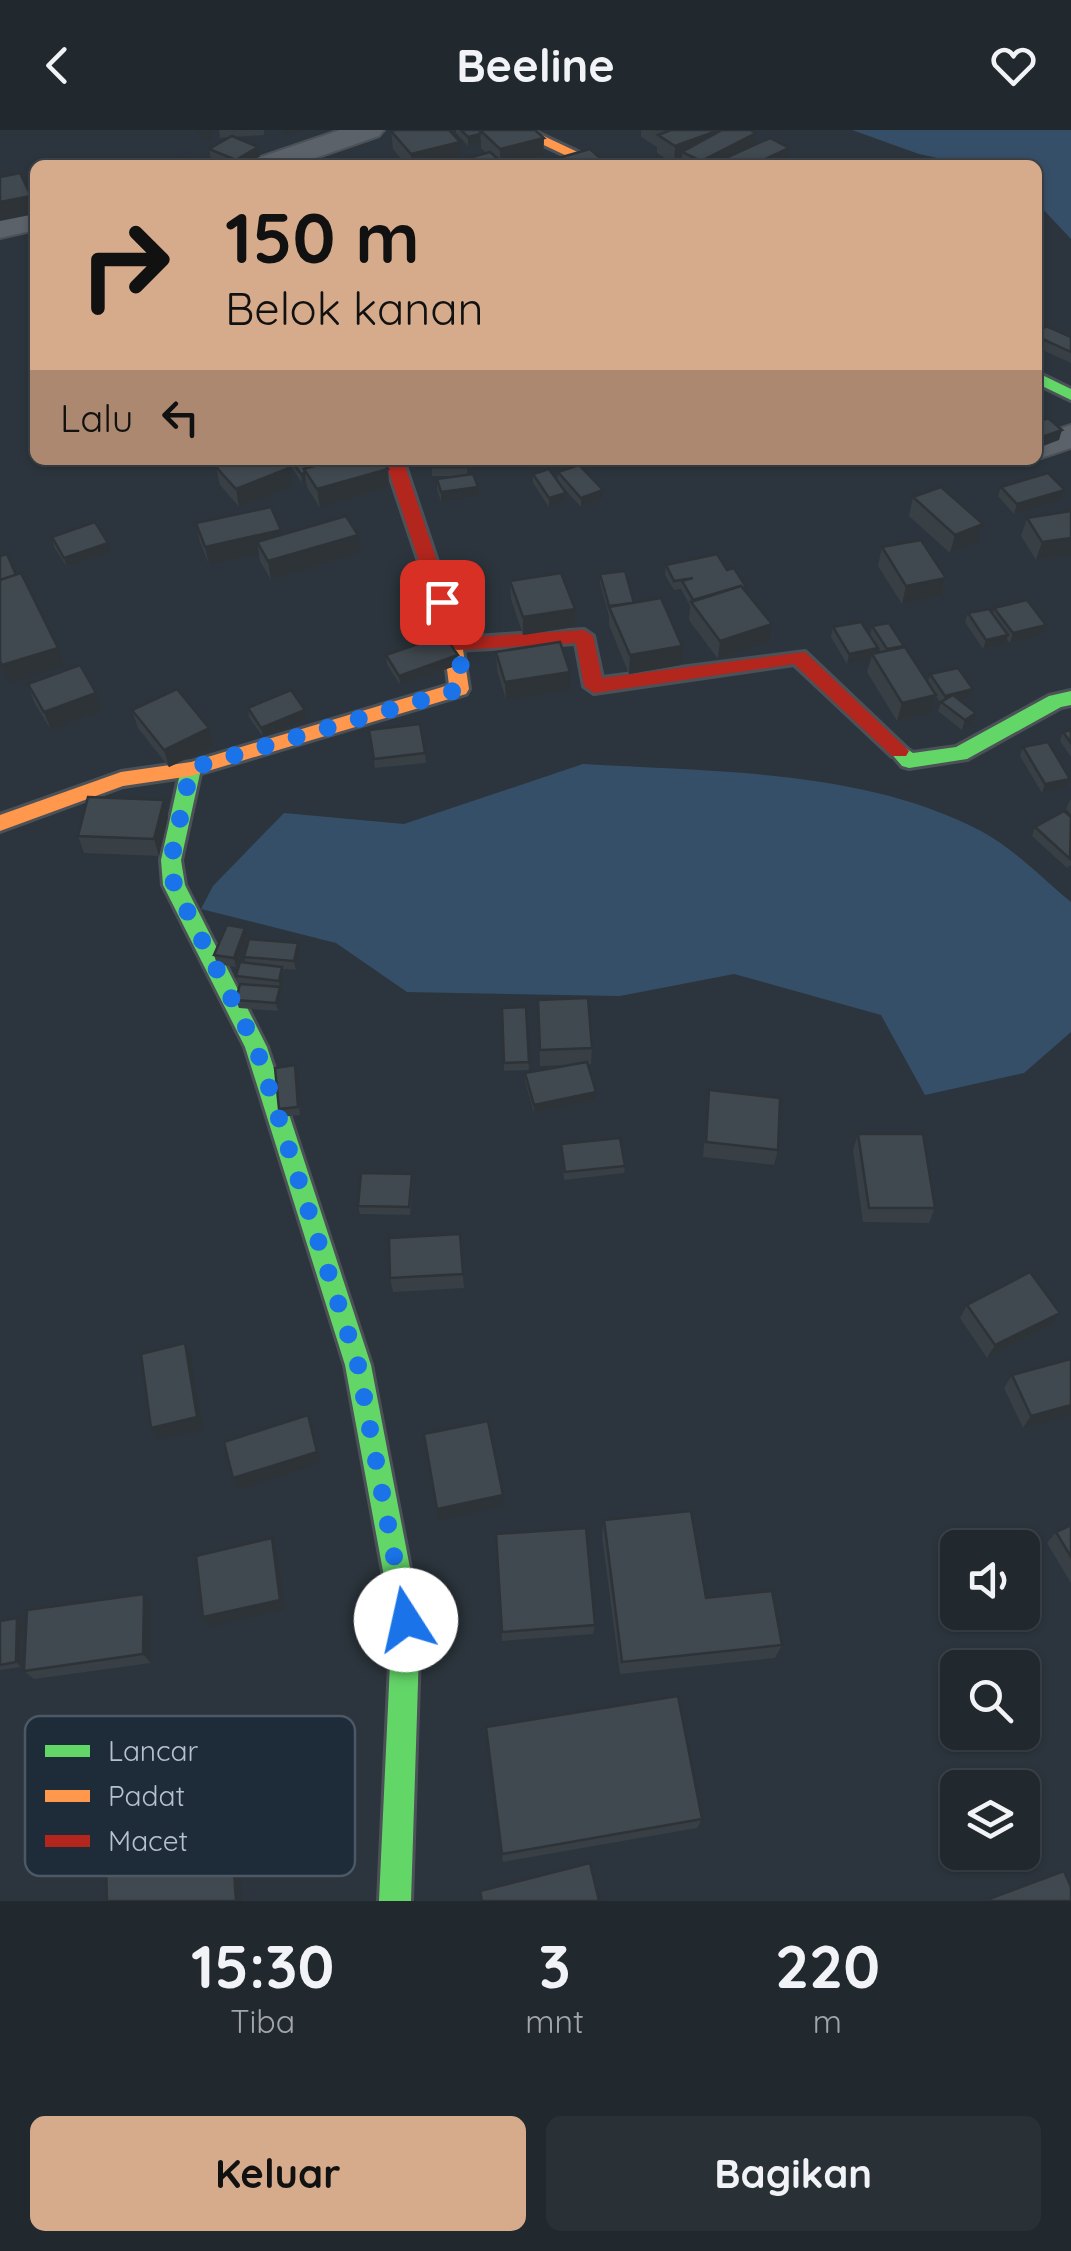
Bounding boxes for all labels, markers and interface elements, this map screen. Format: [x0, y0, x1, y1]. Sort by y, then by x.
text: Beeline [456, 37, 615, 93]
icon: back [30, 38, 85, 93]
icon: heart [986, 38, 1041, 93]
text: 150 m [225, 193, 420, 281]
icon: right [60, 200, 190, 330]
text: Belok kanan [225, 280, 484, 336]
icon: left [153, 390, 208, 445]
text: Lalu [60, 394, 133, 442]
pin [400, 560, 485, 645]
icon: arrive [415, 575, 470, 630]
map controls [940, 1530, 1040, 1870]
button: sound [940, 1530, 1040, 1630]
position arrow [354, 1568, 458, 1672]
button: search [940, 1650, 1040, 1750]
legend [25, 1716, 355, 1876]
text: Lancar [108, 1733, 199, 1768]
button: layers [940, 1770, 1040, 1870]
text: Padat [108, 1778, 185, 1813]
text: Macet [108, 1823, 188, 1858]
text: 15:30 [191, 1928, 334, 2003]
text: 3 [538, 1928, 571, 2003]
text: 220 [775, 1928, 880, 2003]
text: Tiba [230, 2001, 295, 2041]
text: mnt [525, 2001, 584, 2041]
text: m [813, 2001, 842, 2041]
button: Keluar [30, 2116, 526, 2231]
button: Bagikan [546, 2116, 1041, 2231]

